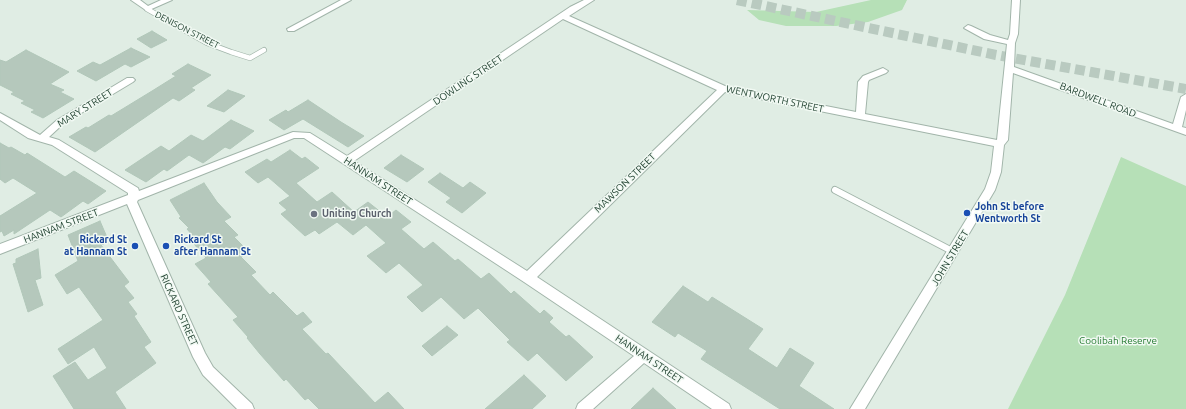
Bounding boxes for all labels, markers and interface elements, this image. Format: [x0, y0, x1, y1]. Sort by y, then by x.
street label: DENISON STREET [153, 9, 221, 51]
street label: DOWLING STREET [431, 52, 505, 108]
street label: BARDWELL ROAD [1058, 80, 1138, 120]
street label: WENTWORTH STREET [725, 83, 825, 115]
street label: MARY STREET [55, 86, 115, 130]
street label: MAWSON STREET [592, 151, 658, 215]
street label: HANNAM STREET [342, 154, 414, 208]
place label: John St before Wentworth St [975, 201, 1044, 224]
street label: HANNAM STREET [22, 206, 100, 246]
place label: Uniting Church [322, 208, 392, 220]
marker: John St before Wentworth St [962, 208, 972, 218]
marker: Uniting Church [309, 209, 319, 219]
street label: JOHN STREET [929, 228, 971, 288]
place label: Rickard St at Hannam St [64, 234, 127, 258]
place label: Rickard St after Hannam St [174, 234, 251, 258]
marker: Rickard St at Hannam St [130, 241, 140, 251]
marker: Rickard St after Hannam St [161, 241, 171, 251]
street label: RICKARD STREET [158, 272, 200, 348]
street label: HANNAM STREET [613, 332, 685, 386]
park label: Coolibah Reserve [1079, 335, 1157, 347]

